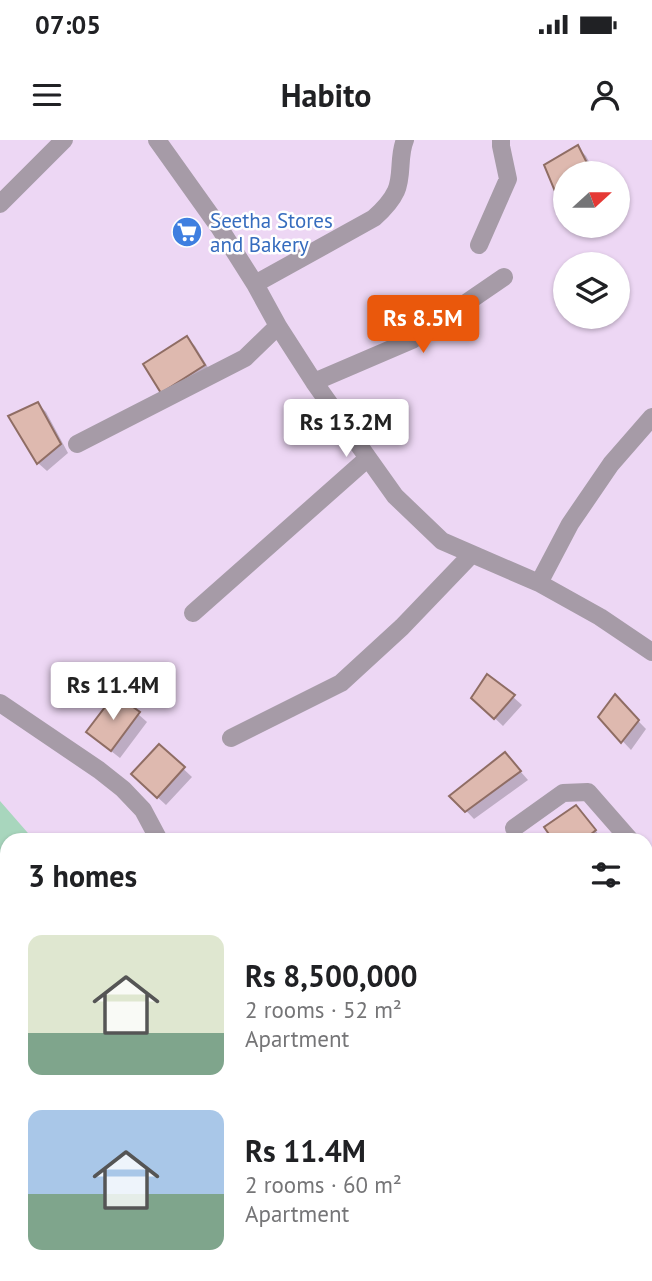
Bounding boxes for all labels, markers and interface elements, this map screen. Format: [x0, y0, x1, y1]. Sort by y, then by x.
text: 07:05 [35, 8, 101, 41]
text: Habito [281, 74, 371, 116]
icon: menu [28, 76, 66, 114]
icon: person [586, 76, 624, 114]
north arrow [553, 161, 630, 238]
map controls [553, 161, 630, 329]
place label: Seetha Stores and Bakery [210, 207, 333, 258]
supermarket icon: Seetha Stores and Bakery [170, 215, 204, 249]
button: layers [553, 252, 630, 329]
pin: Rs 8.5M [358, 296, 488, 355]
text: Rs 8.5M [383, 303, 463, 332]
pin: Rs 13.2M [274, 400, 418, 459]
text: Rs 13.2M [300, 407, 392, 436]
pin: Rs 11.4M [41, 662, 185, 722]
text: Rs 11.4M [67, 670, 159, 699]
text: 3 homes [28, 856, 137, 895]
icon: filters [587, 856, 625, 894]
text: Rs 8,500,000 [245, 956, 418, 995]
icon: home [84, 963, 168, 1047]
text: 2 rooms · 52 m² [245, 995, 402, 1024]
text: Apartment [245, 1024, 349, 1053]
text: Rs 11.4M [245, 1131, 366, 1170]
icon: home [84, 1138, 168, 1222]
text: 2 rooms · 60 m² [245, 1170, 402, 1199]
text: Apartment [245, 1199, 349, 1228]

